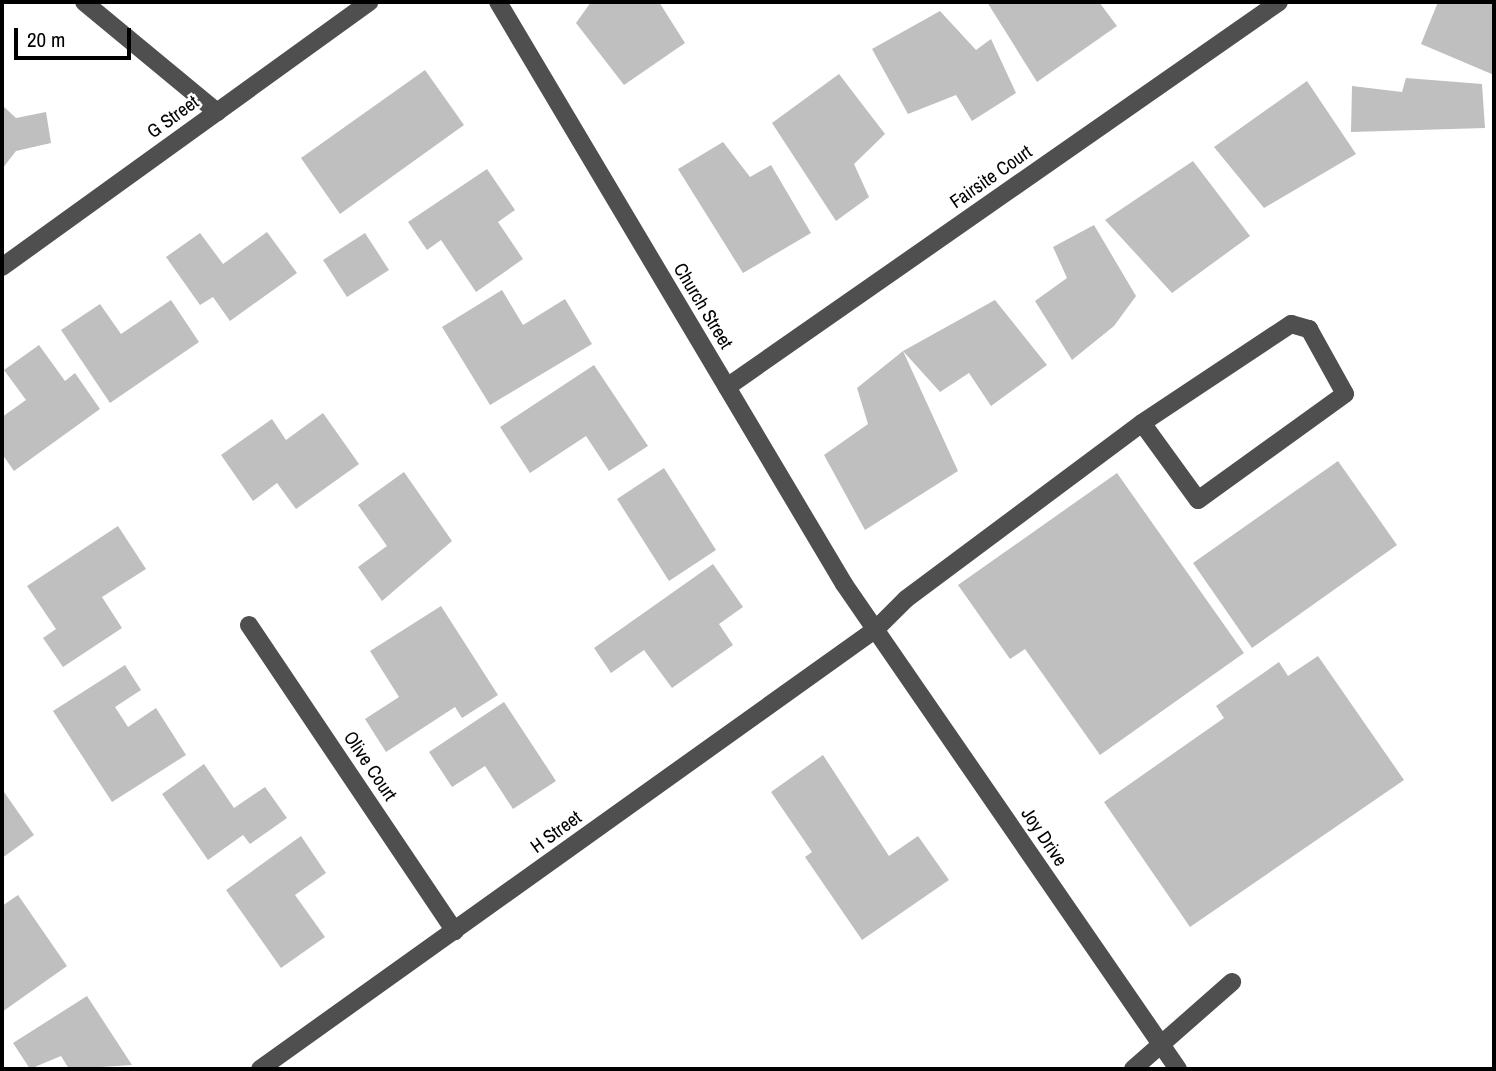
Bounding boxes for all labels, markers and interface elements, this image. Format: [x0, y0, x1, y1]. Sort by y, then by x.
scale bar [18, 14, 135, 58]
text: 20 m [27, 25, 65, 54]
street label: G Street [143, 91, 203, 143]
street label: Fairsite Court [946, 141, 1036, 213]
street label: Church Street [668, 259, 738, 353]
street label: Olive Court [339, 727, 401, 805]
street label: Joy Drive [1016, 803, 1072, 871]
street label: H Street [526, 806, 586, 858]

